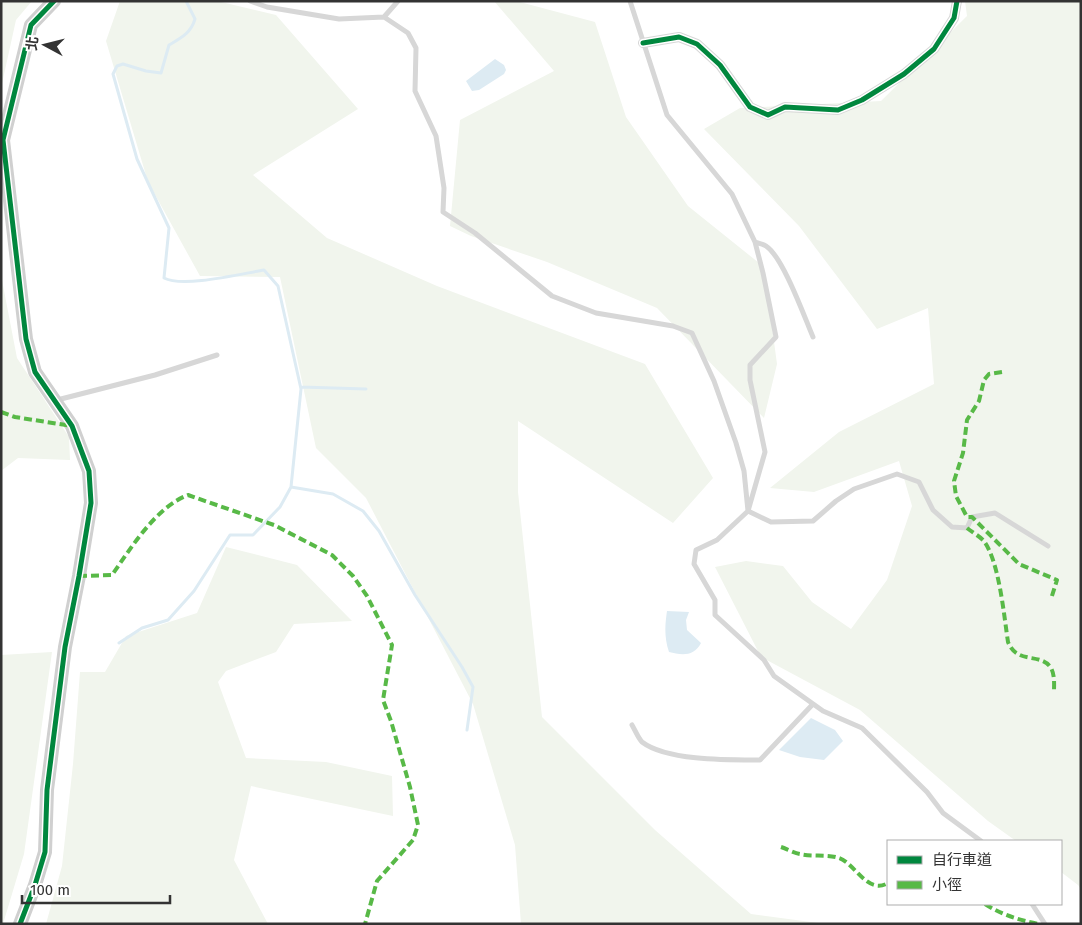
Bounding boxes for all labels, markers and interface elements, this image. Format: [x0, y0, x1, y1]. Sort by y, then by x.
north arrow [20, 20, 70, 70]
text: 北 [23, 35, 42, 51]
legend [887, 840, 1062, 905]
text: 自行車道 [932, 851, 992, 869]
scale bar [22, 872, 170, 904]
text: 小徑 [932, 876, 962, 894]
text: 100 m [30, 881, 70, 899]

